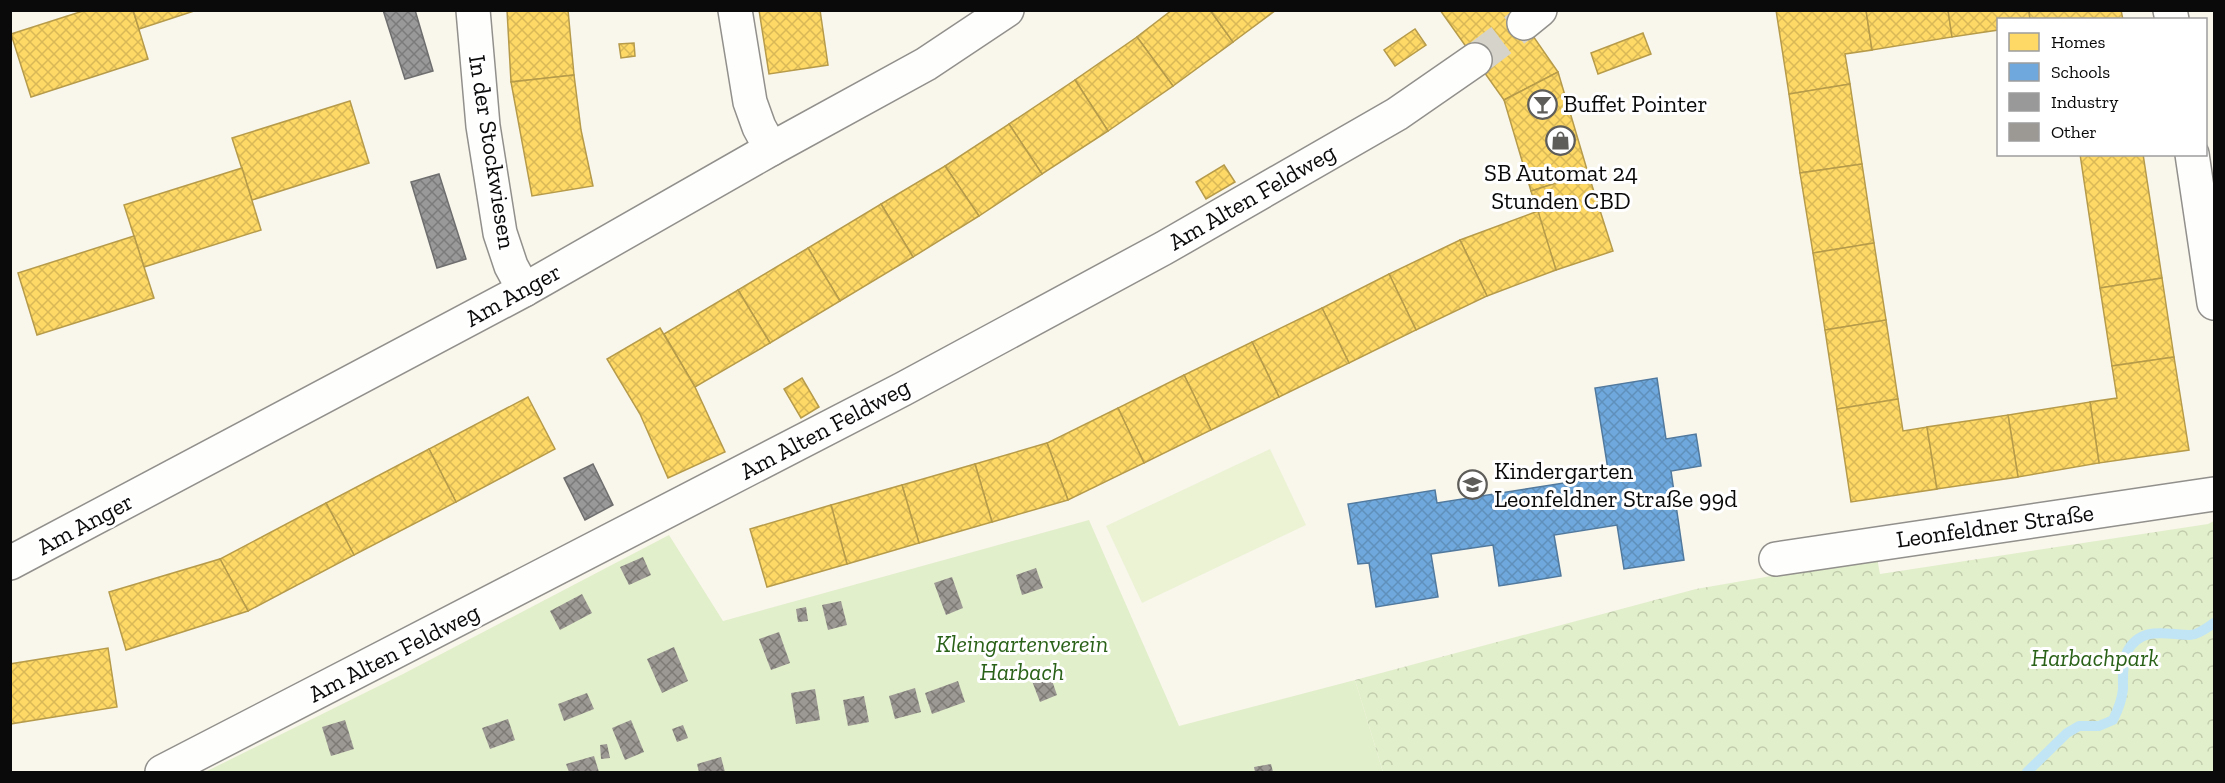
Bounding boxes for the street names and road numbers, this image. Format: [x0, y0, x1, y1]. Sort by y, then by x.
street label: In der Stockwiesen [463, 53, 522, 251]
street label: Am Alten Feldweg [1163, 137, 1341, 256]
street label: Am Anger [460, 256, 566, 333]
street label: Am Alten Feldweg [735, 372, 915, 486]
street label: Am Anger [32, 486, 138, 561]
street label: Leonfeldner Straße [1894, 497, 2096, 554]
street label: Am Alten Feldweg [303, 597, 484, 708]

